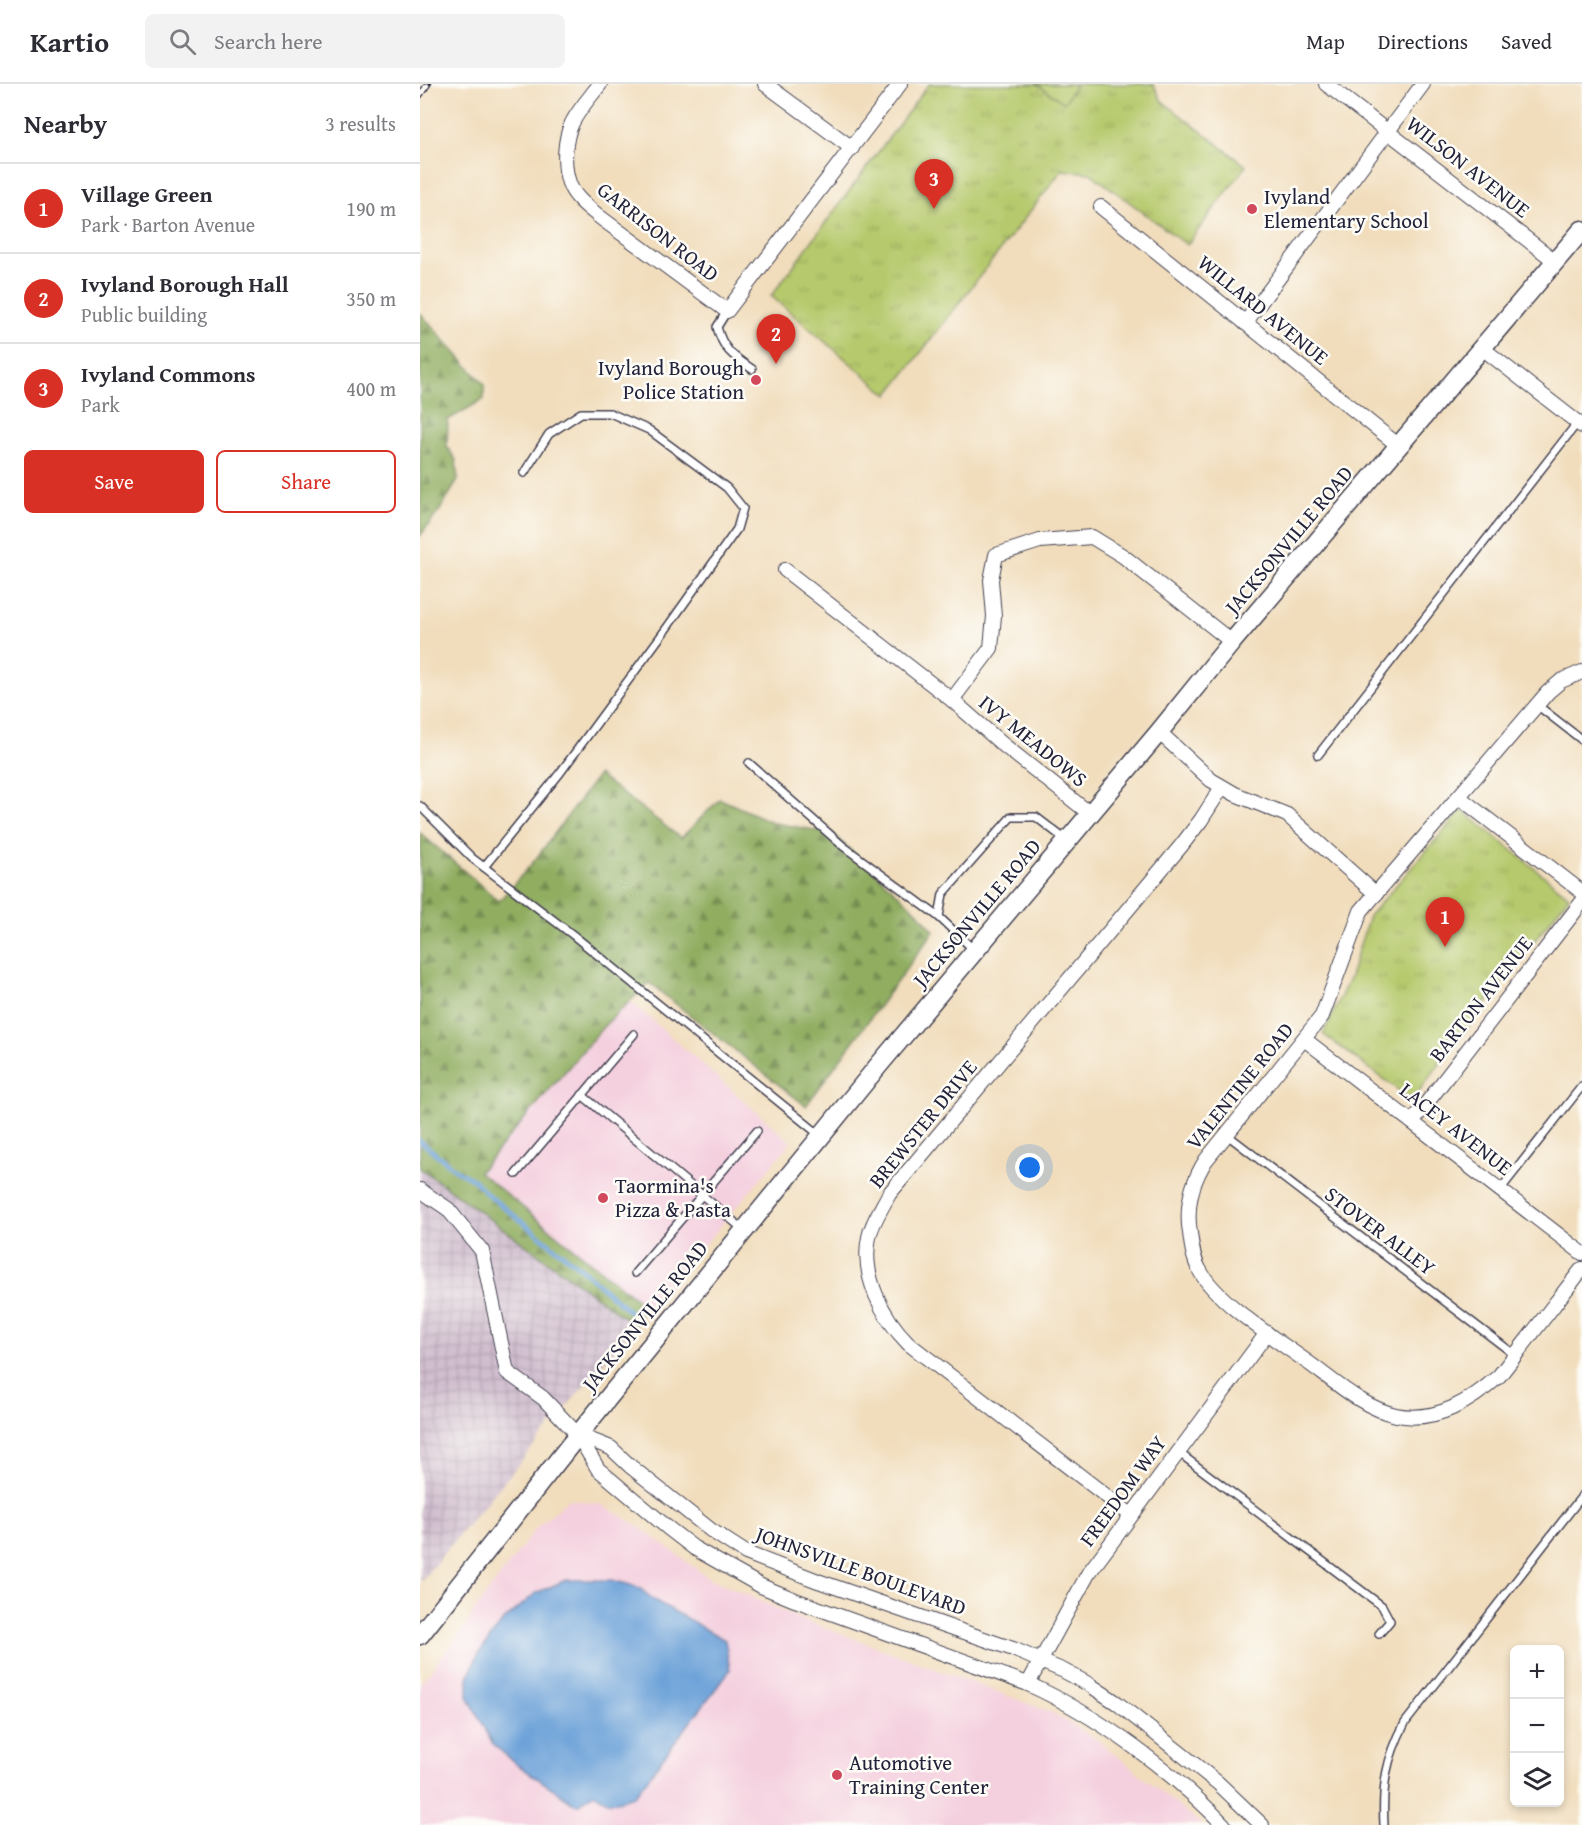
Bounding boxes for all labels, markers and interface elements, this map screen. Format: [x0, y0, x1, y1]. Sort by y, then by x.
search box [145, 14, 565, 68]
text: Kartio [30, 21, 109, 62]
icon: search [166, 25, 199, 58]
text: Search here [214, 25, 323, 57]
text: Map [1306, 26, 1345, 57]
text: Directions [1378, 26, 1468, 57]
text: Saved [1501, 26, 1552, 57]
text: Nearby [24, 104, 107, 143]
street label: WILSON AVENUE [1400, 108, 1537, 225]
text: 3 results [325, 109, 396, 138]
pin: 3 [914, 160, 954, 209]
street label: GARRISON ROAD [591, 174, 726, 289]
text: Village Green [81, 178, 212, 210]
place label: Ivyland Elementary School [1264, 181, 1429, 236]
text: 1 [38, 194, 49, 223]
text: 190 m [346, 194, 396, 223]
marker: Ivyland Elementary School [1245, 202, 1259, 216]
text: Park · Barton Avenue [81, 210, 255, 239]
street label: WILLARD AVENUE [1191, 247, 1336, 372]
text: Ivyland Borough Hall [81, 268, 289, 300]
text: 2 [38, 284, 49, 313]
text: 350 m [346, 284, 396, 313]
text: Public building [81, 300, 207, 329]
pin: 2 [756, 314, 796, 364]
place label: Ivyland Borough Police Station [598, 352, 744, 407]
text: Ivyland Commons [81, 358, 256, 390]
marker: Ivyland Borough Police Station [749, 373, 763, 387]
text: 3 [38, 374, 49, 403]
text: 400 m [346, 374, 396, 403]
text: Park [81, 390, 120, 419]
button: Save [24, 450, 204, 513]
button: Share [216, 450, 396, 513]
street label: JACKSONVILLE ROAD [1215, 459, 1360, 623]
street label: IVY MEADOWS [972, 687, 1094, 794]
street label: JACKSONVILLE ROAD [903, 832, 1048, 996]
pin: 1 [1426, 898, 1464, 947]
street label: BARTON AVENUE [1421, 929, 1540, 1068]
street label: VALENTINE ROAD [1178, 1015, 1301, 1156]
street label: BREWSTER DRIVE [861, 1052, 984, 1195]
street label: LACEY AVENUE [1393, 1075, 1520, 1183]
your location [1015, 1153, 1044, 1182]
place label: Taormina's Pizza & Pasta [615, 1170, 731, 1225]
street label: STOVER ALLEY [1318, 1179, 1443, 1283]
marker: Taormina's Pizza & Pasta [596, 1191, 610, 1205]
street label: JACKSONVILLE ROAD [572, 1234, 715, 1400]
street label: FREEDOM WAY [1072, 1428, 1174, 1553]
street label: JOHNSVILLE BOULEVARD [749, 1517, 971, 1623]
map controls [1510, 1645, 1564, 1807]
button: + [1510, 1645, 1564, 1699]
button: − [1510, 1699, 1564, 1753]
place label: Automotive Training Center [849, 1747, 989, 1802]
button: layers [1510, 1753, 1564, 1807]
marker: Automotive Training Center [830, 1768, 844, 1782]

